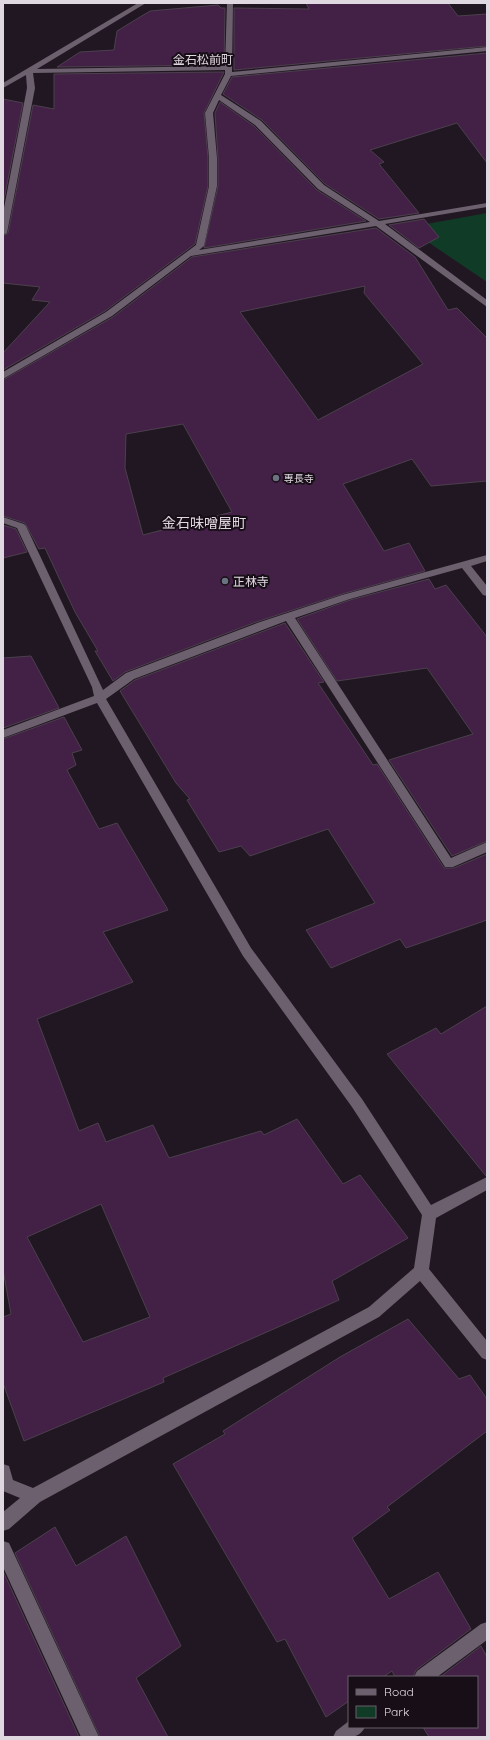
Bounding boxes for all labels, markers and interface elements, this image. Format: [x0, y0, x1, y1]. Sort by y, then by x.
district label: 金石松前町 [173, 52, 233, 67]
place label: 専長寺 [284, 472, 314, 485]
marker: 専長寺 [271, 473, 281, 483]
district label: 金石味噌屋町 [162, 514, 246, 532]
place label: 正林寺 [233, 574, 269, 589]
marker: 正林寺 [220, 576, 230, 586]
legend [348, 1676, 478, 1728]
text: Road [384, 1684, 414, 1699]
text: Park [384, 1704, 409, 1719]

